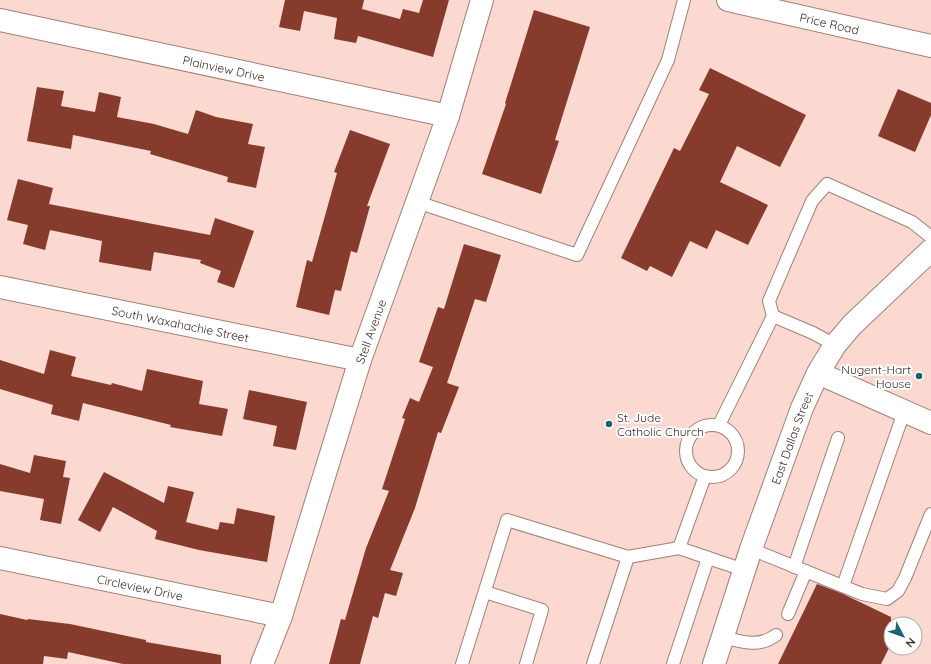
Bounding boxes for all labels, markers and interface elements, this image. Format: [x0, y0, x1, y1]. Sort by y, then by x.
street label: Price Road [798, 9, 861, 37]
street label: Plainview Drive [181, 52, 267, 84]
street label: Stell Avenue [352, 297, 389, 366]
street label: South Waxahachie Street [110, 302, 250, 345]
place label: Nugent-Hart House [841, 362, 911, 391]
marker: Nugent-Hart House [914, 371, 924, 381]
street label: East Dallas Street [768, 389, 816, 486]
place label: St. Jude Catholic Church [617, 410, 704, 439]
marker: St. Jude Catholic Church [604, 419, 614, 429]
street label: Circleview Drive [96, 571, 185, 603]
north arrow [883, 616, 923, 656]
text: N [903, 635, 918, 650]

